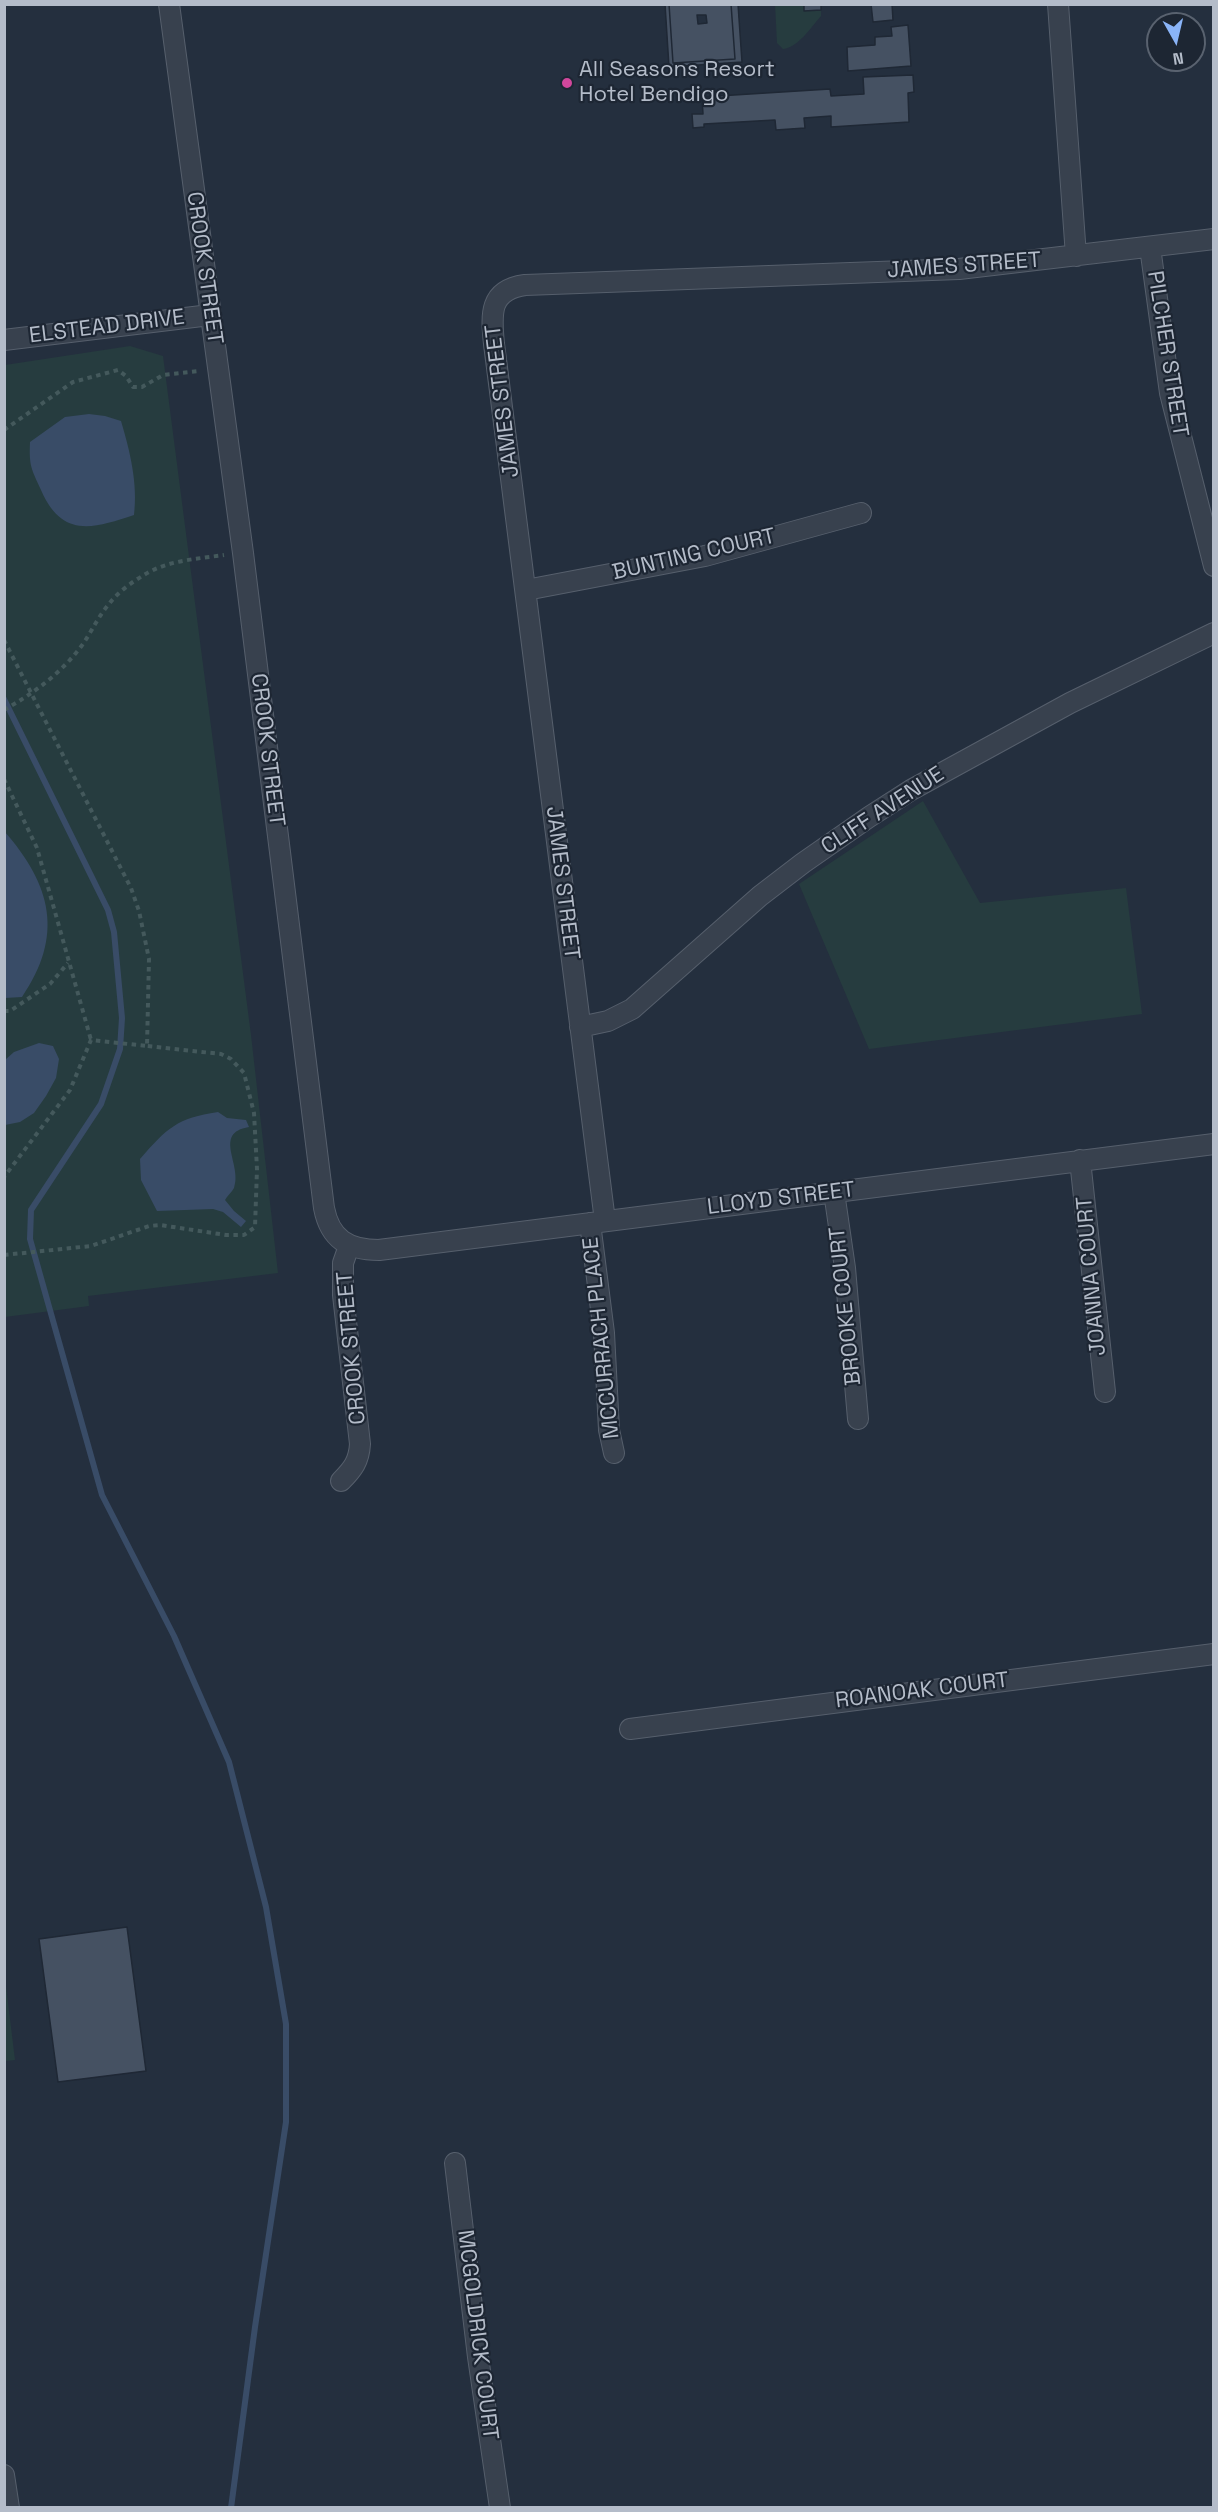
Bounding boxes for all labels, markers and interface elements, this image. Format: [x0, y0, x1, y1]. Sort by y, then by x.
north arrow [1146, 12, 1206, 72]
text: N [1172, 47, 1185, 69]
place label: All Seasons Resort Hotel Bendigo [579, 57, 775, 108]
marker: All Seasons Resort Hotel Bendigo [560, 76, 574, 90]
street label: CROOK STREET [180, 190, 228, 346]
street label: JAMES STREET [886, 247, 1042, 285]
street label: PILCHER STREET [1141, 269, 1193, 439]
street label: ELSTEAD DRIVE [28, 304, 186, 350]
street label: JAMES STREET [481, 323, 525, 479]
street label: BUNTING COURT [610, 523, 778, 587]
street label: CROOK STREET [245, 672, 289, 828]
street label: CLIFF AVENUE [817, 761, 949, 861]
street label: JAMES STREET [540, 805, 584, 961]
street label: LLOYD STREET [706, 1177, 856, 1221]
street label: JOANNA COURT [1072, 1195, 1112, 1357]
street label: BROOKE COURT [825, 1225, 867, 1387]
street label: MCCURRACH PLACE [578, 1236, 626, 1440]
street label: CROOK STREET [332, 1270, 372, 1426]
street label: ROANOAK COURT [834, 1667, 1010, 1715]
street label: MCGOLDRICK COURT [451, 2228, 503, 2442]

